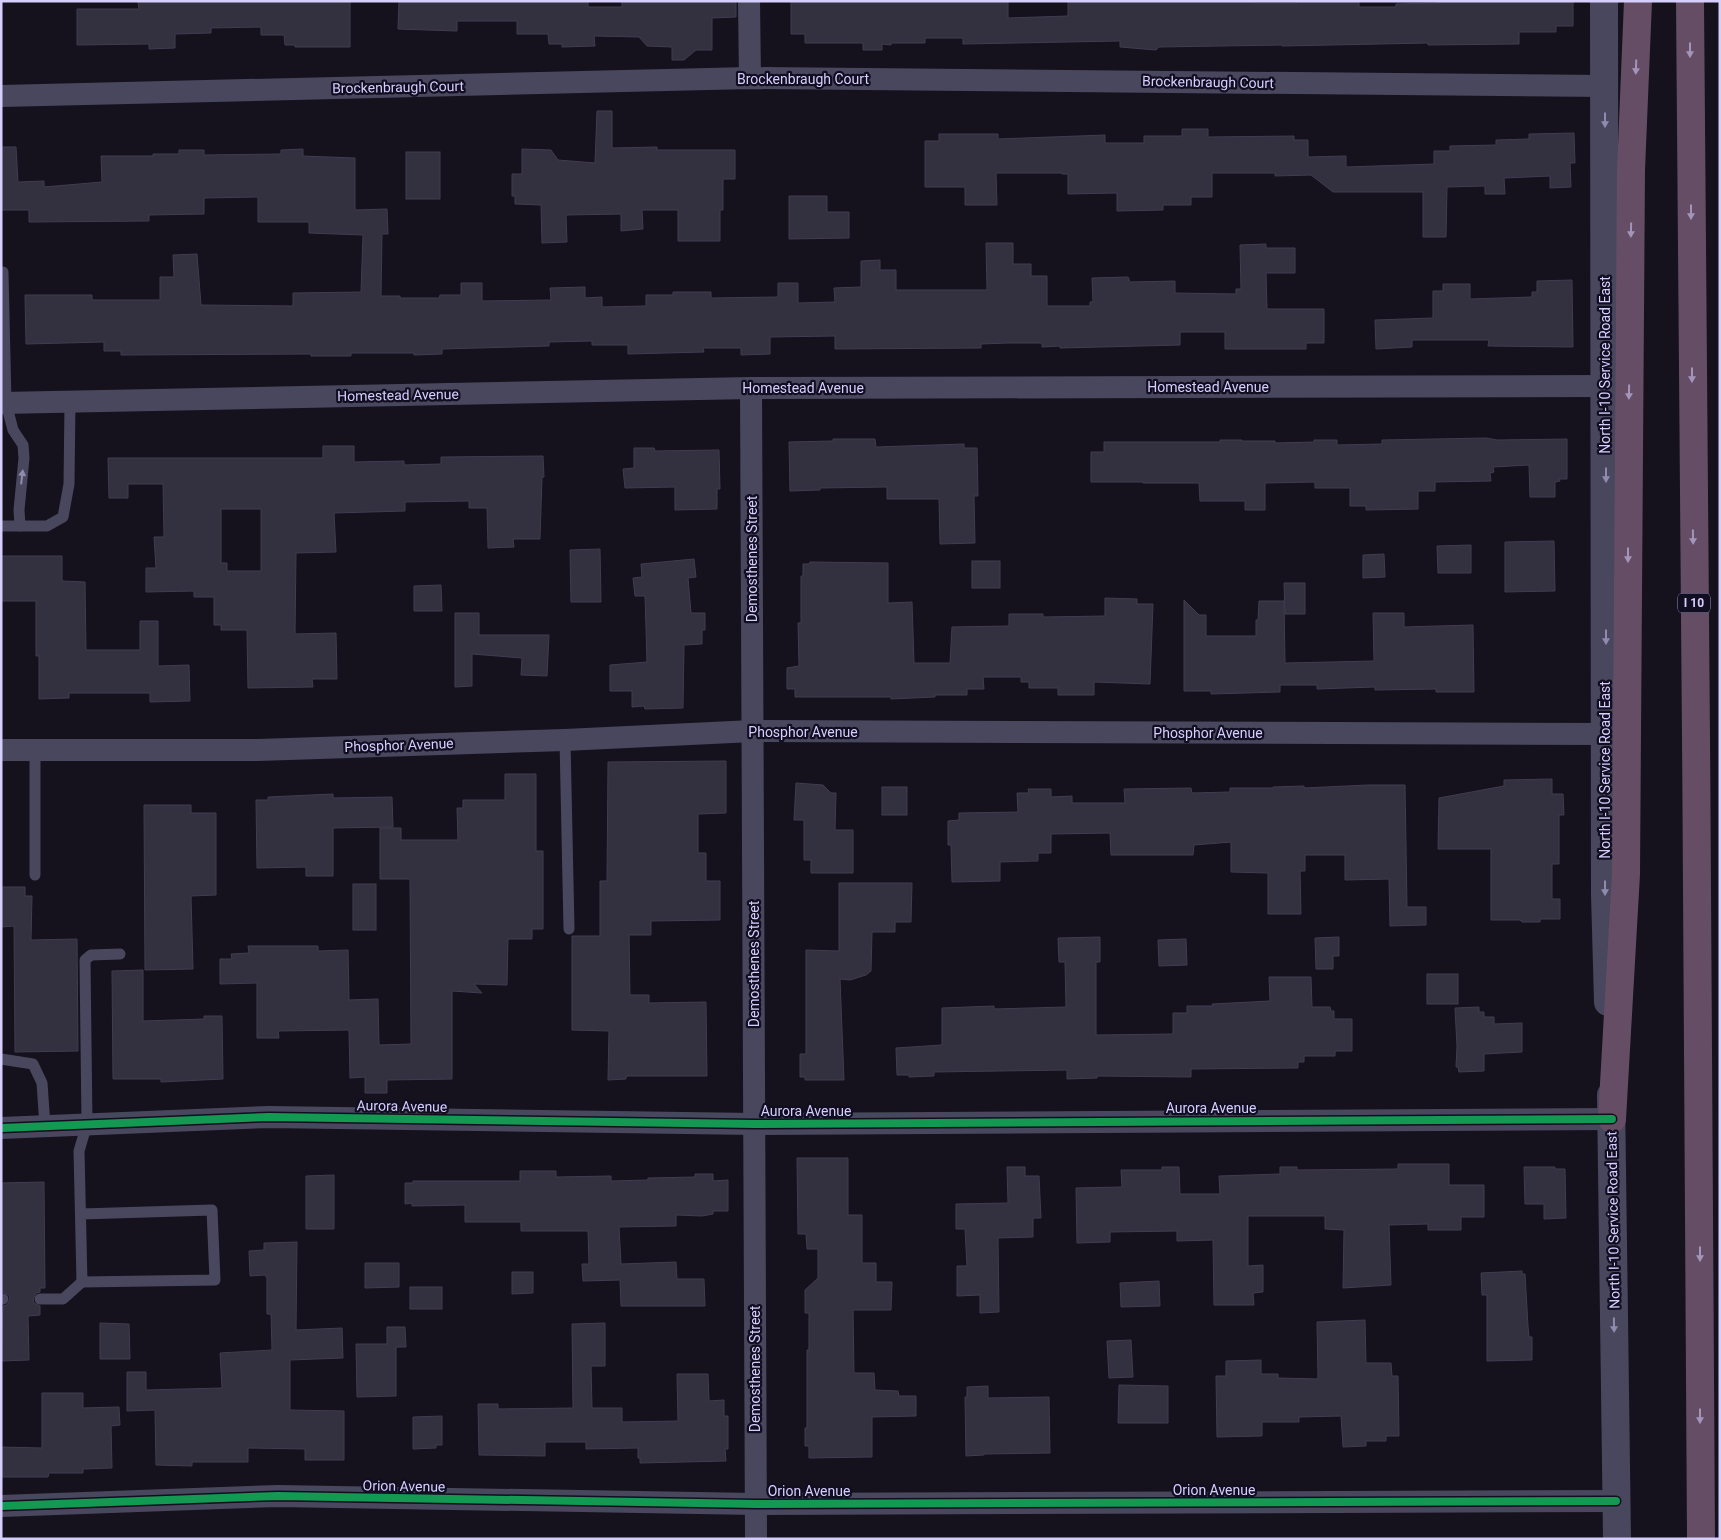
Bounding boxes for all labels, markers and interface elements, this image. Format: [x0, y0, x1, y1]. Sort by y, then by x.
one-way arrow [1686, 42, 1694, 58]
one-way arrow [1631, 60, 1639, 76]
street label: Brockenbraugh Court [737, 71, 869, 87]
street label: Brockenbraugh Court [1142, 73, 1275, 91]
street label: Brockenbraugh Court [332, 78, 465, 96]
one-way arrow [1601, 112, 1609, 128]
one-way arrow [1687, 205, 1695, 221]
one-way arrow [1627, 222, 1635, 238]
street label: North I-10 Service Road East [1597, 276, 1613, 454]
one-way arrow [1688, 367, 1696, 383]
street label: Homestead Avenue [1147, 379, 1269, 395]
street label: Homestead Avenue [742, 380, 864, 396]
one-way arrow [1625, 385, 1633, 401]
street label: Homestead Avenue [337, 386, 459, 404]
one-way arrow [1602, 467, 1610, 483]
one-way arrow [18, 469, 26, 485]
street label: Demosthenes Street [744, 495, 760, 622]
one-way arrow [1690, 530, 1698, 546]
one-way arrow [1624, 547, 1632, 563]
road number: I 10 [1678, 594, 1710, 612]
one-way arrow [1602, 630, 1610, 646]
street label: North I-10 Service Road East [1597, 681, 1613, 859]
street label: Phosphor Avenue [748, 724, 858, 740]
street label: Phosphor Avenue [1153, 725, 1263, 741]
street label: Phosphor Avenue [344, 735, 454, 755]
one-way arrow [1601, 880, 1609, 896]
street label: Demosthenes Street [746, 900, 762, 1027]
street label: Aurora Avenue [357, 1097, 447, 1115]
street label: Aurora Avenue [1166, 1100, 1256, 1116]
street label: Aurora Avenue [761, 1103, 851, 1119]
street label: North I-10 Service Road East [1603, 1131, 1623, 1309]
one-way arrow [1696, 1246, 1704, 1262]
street label: Demosthenes Street [747, 1305, 763, 1432]
one-way arrow [1610, 1317, 1618, 1333]
one-way arrow [1697, 1409, 1705, 1425]
street label: Orion Avenue [362, 1477, 446, 1495]
street label: Orion Avenue [1173, 1482, 1255, 1498]
street label: Orion Avenue [768, 1483, 850, 1499]

